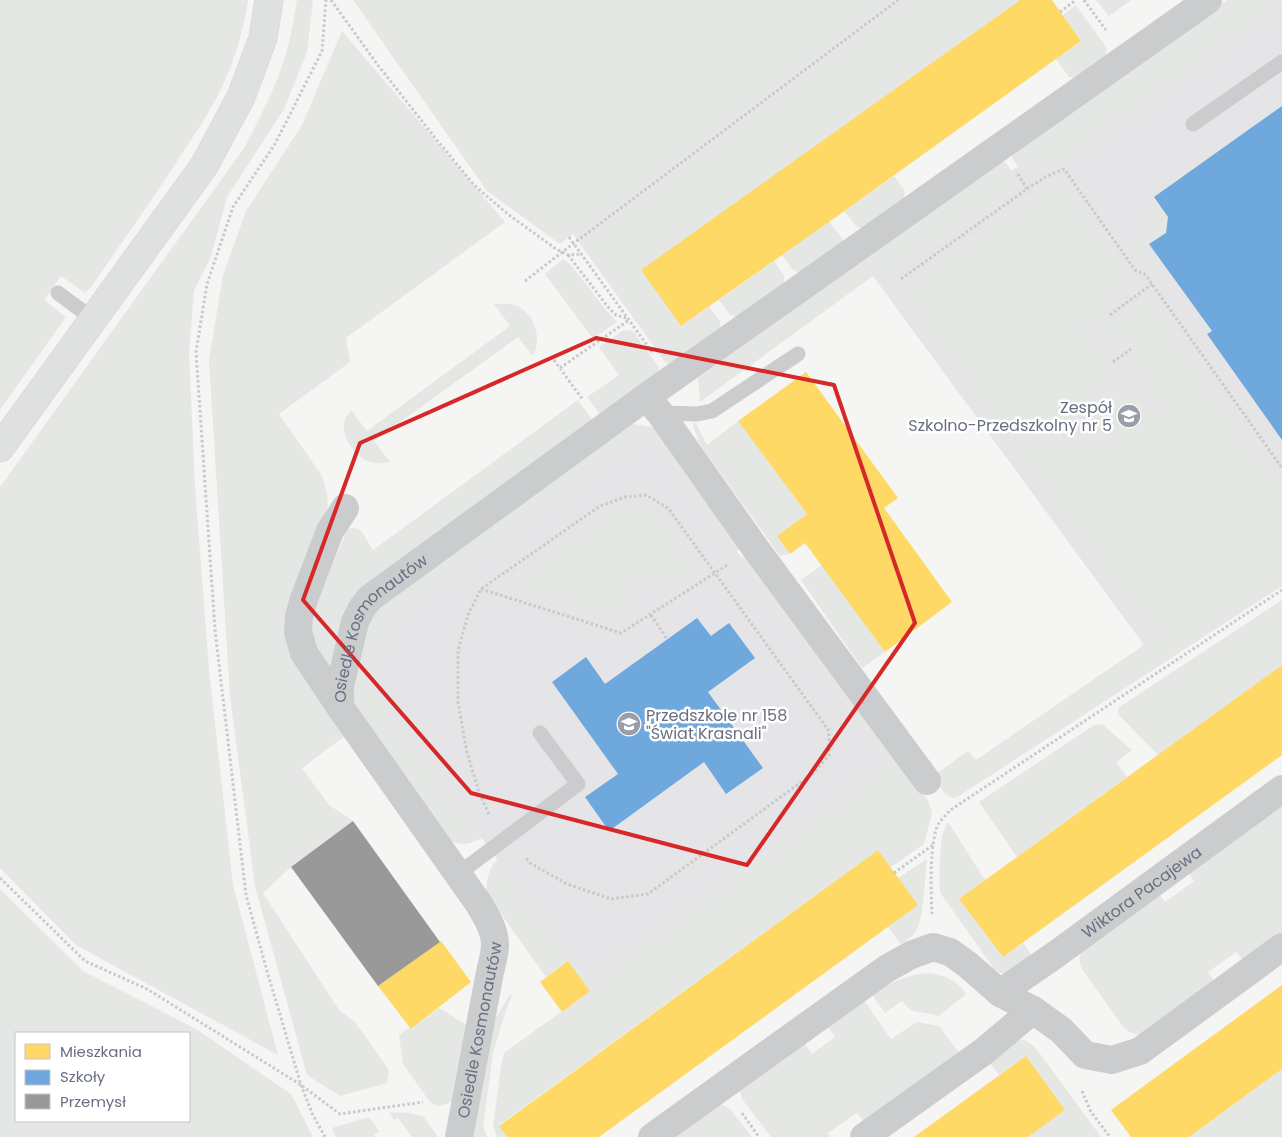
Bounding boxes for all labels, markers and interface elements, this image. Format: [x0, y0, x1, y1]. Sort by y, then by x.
place label: Zespół Szkolno-Przedszkolny nr 5 [908, 396, 1112, 437]
school or university icon: Zespół Szkolno-Przedszkolny nr 5 [1116, 403, 1142, 429]
street label: Osiedle Kosmonautów [328, 549, 432, 703]
place label: Przedszkole nr 158 "Świat Krasnali" [646, 704, 787, 745]
school or university icon: Przedszkole nr 158 "Świat Krasnali" [616, 711, 642, 737]
street label: Wiktora Pacajewa [1077, 841, 1206, 944]
street label: Osiedle Kosmonautów [452, 941, 507, 1120]
legend [15, 1032, 190, 1122]
text: Mieszkania [60, 1041, 142, 1062]
text: Szkoły [60, 1066, 106, 1087]
text: Przemysł [60, 1091, 126, 1112]

